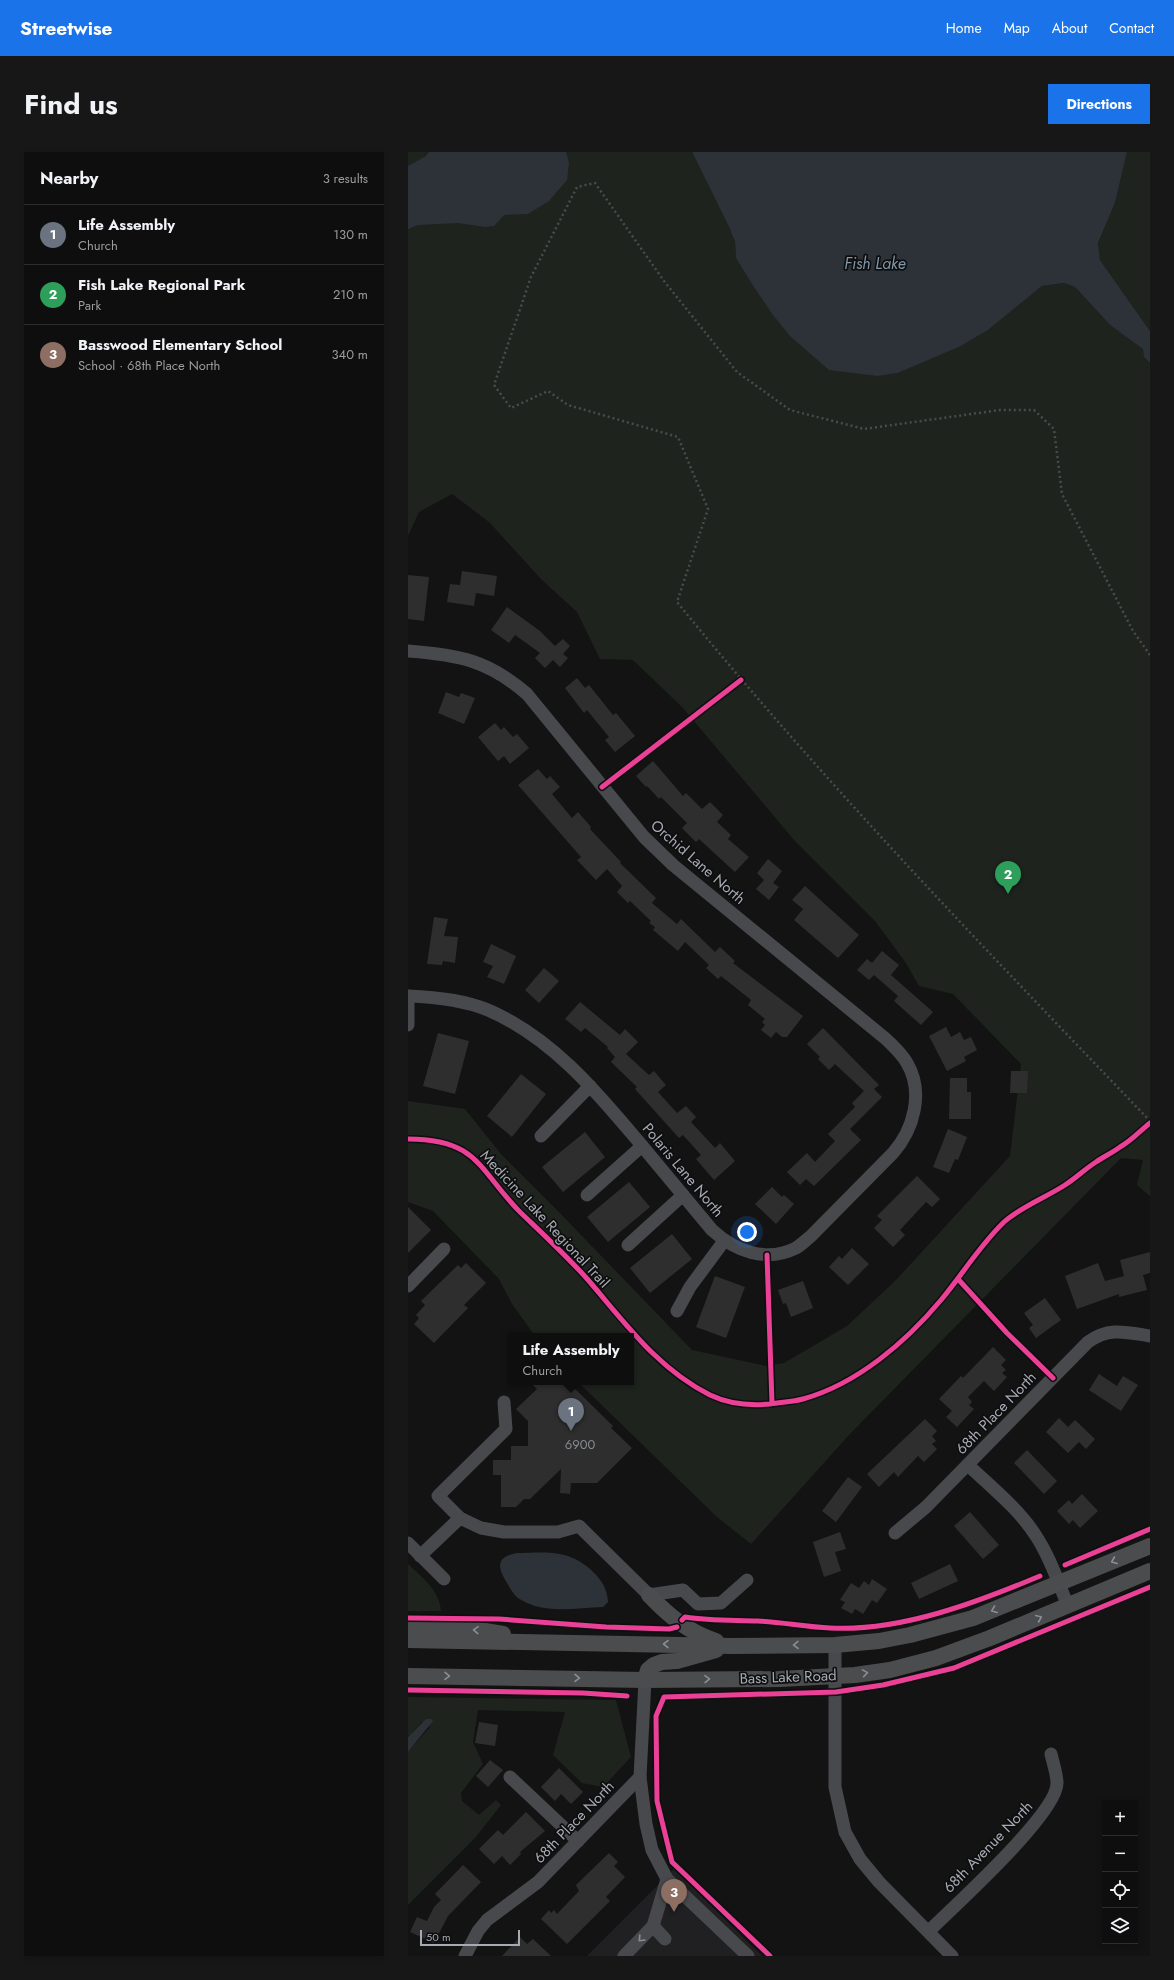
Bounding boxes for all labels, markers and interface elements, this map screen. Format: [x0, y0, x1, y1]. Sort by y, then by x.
text: Streetwise [20, 15, 113, 42]
text: Home [946, 18, 982, 38]
text: Map [1004, 18, 1030, 38]
text: About [1052, 18, 1087, 38]
text: Contact [1109, 18, 1154, 38]
text: Find us [24, 84, 118, 125]
button: Directions [1048, 84, 1150, 124]
text: Nearby [40, 166, 98, 190]
text: 3 results [323, 169, 368, 188]
text: Life Assembly [78, 214, 175, 236]
text: 1 [50, 225, 56, 244]
text: 130 m [333, 225, 368, 244]
text: Church [78, 236, 118, 255]
water label: Fish Lake [844, 252, 906, 275]
text: Fish Lake Regional Park [78, 274, 245, 296]
text: 2 [49, 285, 57, 304]
text: 210 m [333, 285, 368, 304]
text: Park [78, 296, 101, 315]
text: Basswood Elementary School [78, 334, 282, 356]
text: 3 [49, 345, 57, 364]
text: 340 m [331, 345, 368, 364]
text: School · 68th Place North [78, 356, 220, 375]
street label: Orchid Lane North [646, 815, 750, 909]
pin: 2 [995, 861, 1021, 894]
street label: Polaris Lane North [637, 1118, 729, 1222]
street label: Medicine Lake Regional Trail [475, 1145, 615, 1293]
your location [737, 1222, 757, 1242]
popup [508, 1333, 634, 1385]
text: Life Assembly [522, 1339, 620, 1361]
text: Church [522, 1361, 562, 1380]
street label: 68th Place North [951, 1367, 1041, 1459]
pin: 1 [558, 1398, 584, 1431]
house number: 6900 [565, 1435, 595, 1454]
one-way arrow [1111, 1556, 1118, 1564]
one-way arrow [990, 1606, 997, 1614]
one-way arrow [1036, 1614, 1043, 1622]
one-way arrow [473, 1626, 479, 1635]
one-way arrow [663, 1640, 669, 1648]
one-way arrow [793, 1641, 799, 1649]
street label: Bass Lake Road [739, 1664, 837, 1690]
one-way arrow [862, 1669, 868, 1678]
one-way arrow [444, 1672, 450, 1680]
one-way arrow [574, 1674, 580, 1683]
one-way arrow [704, 1675, 710, 1683]
street label: 68th Place North [529, 1776, 619, 1868]
street label: 68th Avenue North [938, 1796, 1038, 1898]
map controls [1102, 1800, 1138, 1944]
button: + [1102, 1800, 1138, 1836]
button: − [1102, 1836, 1138, 1872]
button: locate [1102, 1872, 1138, 1908]
pin: 3 [661, 1879, 687, 1912]
button: layers [1102, 1908, 1138, 1944]
scale bar [420, 1928, 520, 1947]
text: 50 m [426, 1929, 451, 1945]
one-way arrow [638, 1934, 645, 1942]

